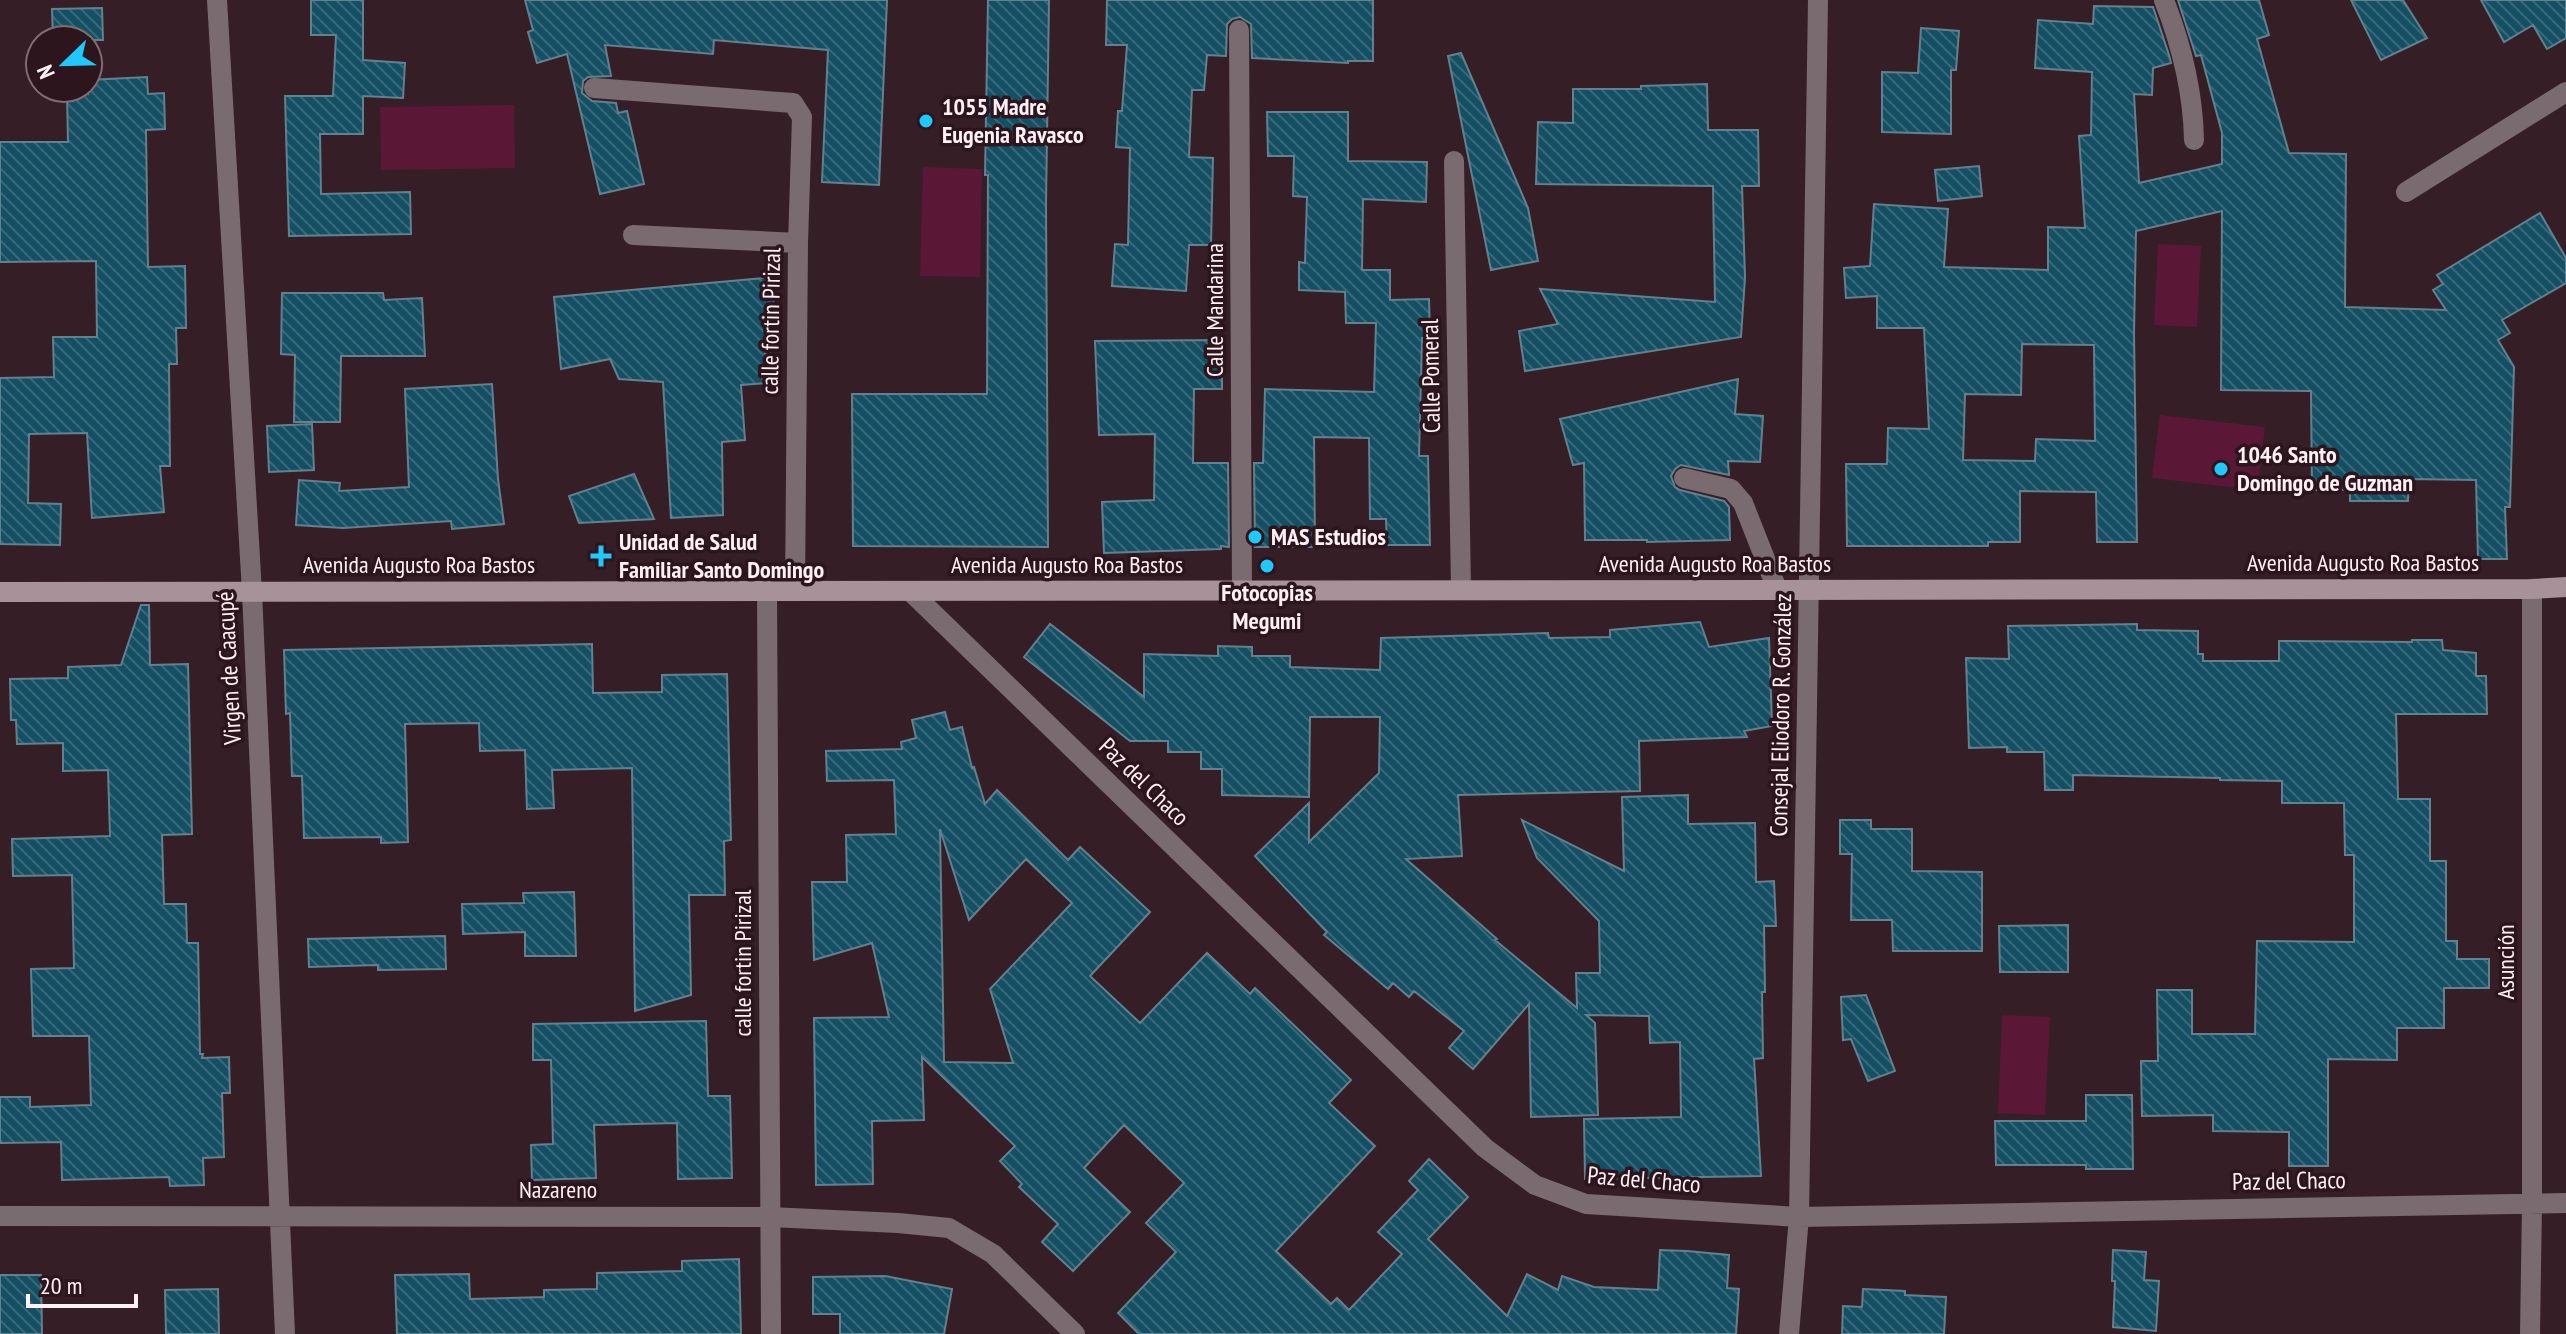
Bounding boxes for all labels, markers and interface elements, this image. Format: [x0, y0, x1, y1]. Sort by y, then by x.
north arrow [24, 24, 104, 104]
text: N [30, 61, 61, 83]
place label: 1055 Madre Eugenia Ravasco [942, 91, 1084, 150]
marker: 1055 Madre Eugenia Ravasco [917, 112, 935, 130]
street label: Calle Mandarina [1199, 243, 1230, 377]
street label: calle fortin Pirizal [754, 247, 787, 395]
street label: Calle Pomeral [1414, 318, 1447, 433]
place label: 1046 Santo Domingo de Guzman [2237, 439, 2413, 498]
marker: 1046 Santo Domingo de Guzman [2212, 460, 2230, 478]
place label: MAS Estudios [1271, 521, 1386, 552]
place label: Unidad de Salud Familiar Santo Domingo [619, 526, 824, 585]
marker: MAS Estudios [1246, 528, 1264, 546]
marker: Unidad de Salud Familiar Santo Domingo [590, 545, 612, 567]
street label: Avenida Augusto Roa Bastos [2247, 547, 2479, 578]
street label: Avenida Augusto Roa Bastos [1599, 548, 1831, 579]
street label: Avenida Augusto Roa Bastos [303, 549, 535, 580]
street label: Avenida Augusto Roa Bastos [951, 549, 1183, 580]
marker: Fotocopias Megumi [1258, 557, 1276, 575]
place label: Fotocopias Megumi [1221, 577, 1313, 636]
street label: Virgen de Caacupé [209, 591, 248, 746]
street label: Consejal Eliodoro R. González [1763, 593, 1798, 837]
street label: Paz del Chaco [1093, 731, 1196, 832]
street label: calle fortin Pirizal [727, 889, 758, 1036]
street label: Asunción [2490, 924, 2521, 1000]
street label: Paz del Chaco [1586, 1159, 1702, 1200]
street label: Paz del Chaco [2232, 1164, 2346, 1197]
street label: Nazareno [519, 1174, 597, 1205]
scale bar [28, 1258, 136, 1308]
text: 20 m [40, 1270, 82, 1301]

